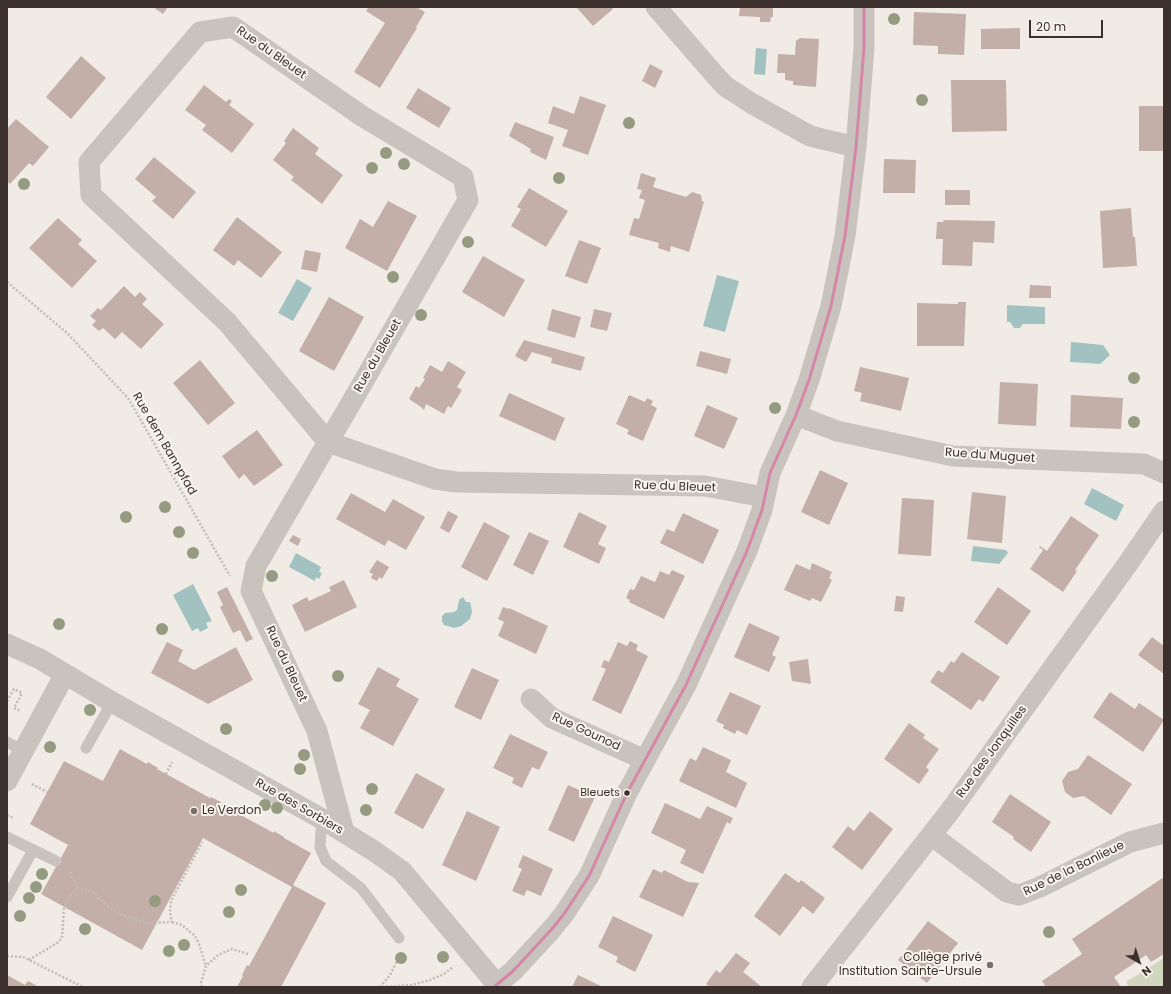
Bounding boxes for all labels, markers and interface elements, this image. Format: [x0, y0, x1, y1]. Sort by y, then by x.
scale bar [1031, 12, 1105, 38]
text: 20 m [1036, 18, 1066, 35]
street label: Rue du Bleuet [233, 24, 309, 82]
street label: Rue du Bleuet [351, 317, 405, 395]
street label: Rue dem Bannpfad [129, 390, 199, 498]
street label: Rue du Muguet [944, 446, 1036, 466]
street label: Rue du Bleuet [634, 478, 716, 496]
street label: Rue du Bleuet [262, 624, 310, 704]
street label: Rue des Jonquilles [954, 703, 1030, 801]
street label: Rue Gounod [550, 710, 622, 754]
street label: Rue des Sorbiers [252, 776, 346, 838]
place label: Bleuets [580, 786, 620, 800]
marker: Bleuets [622, 788, 632, 798]
place label: Le Verdon [202, 804, 261, 818]
marker: Le Verdon [189, 806, 199, 816]
street label: Rue de la Banlieue [1021, 838, 1127, 900]
north arrow [1119, 942, 1159, 982]
place label: Collège privé Institution Sainte-Ursule [839, 951, 982, 979]
marker: Collège privé Institution Sainte-Ursule [985, 960, 995, 970]
text: N [1138, 963, 1155, 980]

